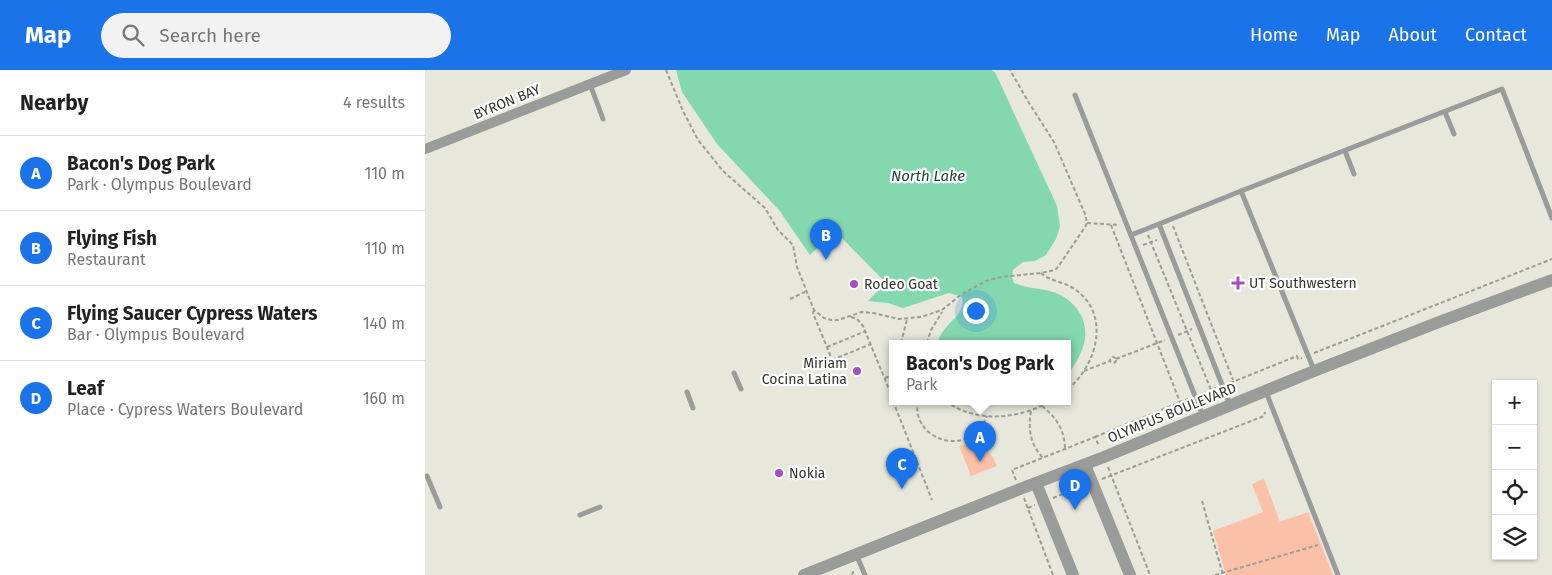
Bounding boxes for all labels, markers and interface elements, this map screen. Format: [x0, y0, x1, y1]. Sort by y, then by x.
search box [101, 13, 451, 58]
text: Map [25, 21, 71, 49]
icon: search [119, 21, 147, 49]
text: Search here [159, 24, 261, 47]
text: Home [1250, 24, 1298, 46]
text: Map [1326, 24, 1360, 46]
text: About [1388, 24, 1437, 46]
text: Contact [1465, 24, 1527, 46]
street label: BYRON BAY [471, 81, 543, 123]
text: Nearby [20, 90, 88, 116]
text: 4 results [343, 93, 405, 112]
text: Bacon's Dog Park [67, 152, 215, 175]
text: A [31, 164, 41, 183]
text: 110 m [364, 164, 405, 183]
water label: North Lake [891, 167, 965, 185]
text: Park · Olympus Boulevard [67, 175, 252, 194]
pin: B [810, 219, 842, 260]
text: Flying Fish [67, 227, 157, 250]
text: B [31, 239, 41, 258]
text: 110 m [364, 239, 405, 258]
text: Restaurant [67, 250, 146, 269]
place label: UT Southwestern [1249, 275, 1357, 292]
place label: Rodeo Goat [864, 276, 939, 293]
marker: UT Southwestern [1231, 276, 1245, 290]
marker: Rodeo Goat [848, 278, 860, 290]
your location [963, 298, 989, 324]
text: Flying Saucer Cypress Waters [67, 302, 318, 325]
text: C [31, 314, 41, 333]
text: 140 m [363, 314, 405, 333]
text: Bar · Olympus Boulevard [67, 325, 245, 344]
popup [889, 340, 1071, 405]
text: Bacon's Dog Park [906, 352, 1054, 375]
place label: Miriam Cocina Latina [762, 355, 847, 388]
marker: Miriam Cocina Latina [851, 365, 863, 377]
text: Park [906, 375, 937, 394]
text: Leaf [67, 377, 104, 400]
street label: OLYMPUS BOULEVARD [1105, 379, 1239, 447]
map controls [1492, 380, 1537, 560]
button: + [1492, 380, 1537, 425]
text: D [31, 389, 41, 408]
text: 160 m [363, 389, 405, 408]
text: Place · Cypress Waters Boulevard [67, 400, 303, 419]
pin: A [964, 421, 996, 462]
button: − [1492, 425, 1537, 470]
pin: C [886, 448, 918, 489]
place label: Nokia [789, 465, 825, 482]
marker: Nokia [773, 467, 785, 479]
pin: D [1059, 469, 1091, 510]
button: locate [1492, 470, 1537, 515]
button: layers [1492, 515, 1537, 560]

